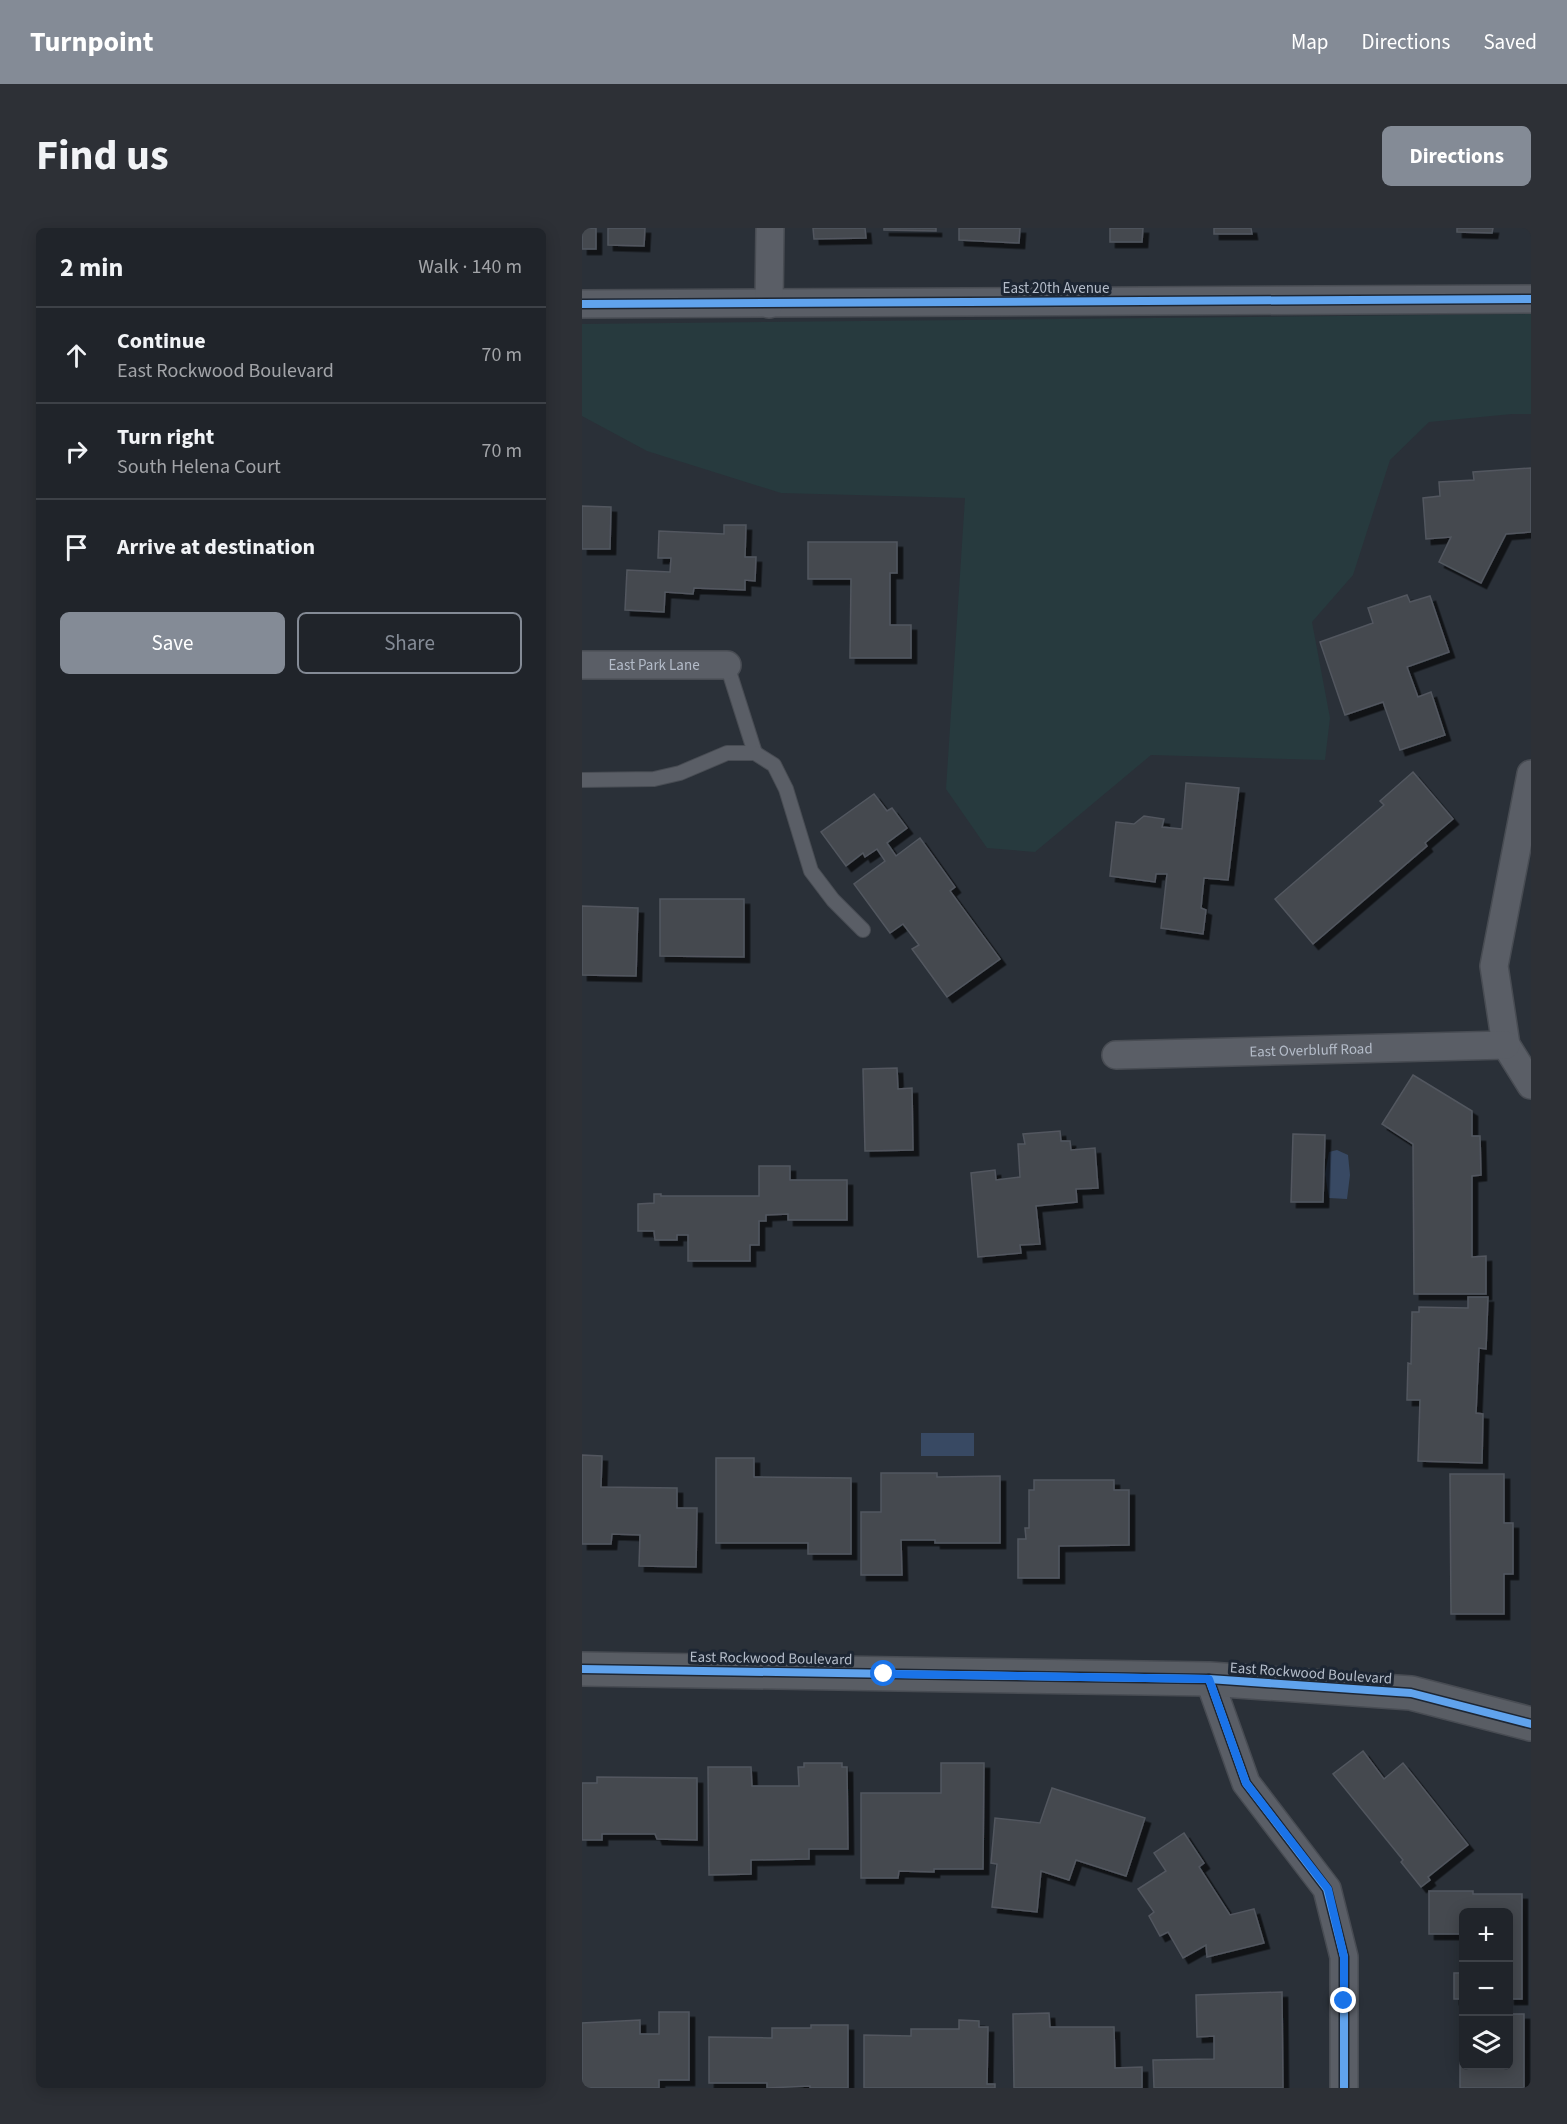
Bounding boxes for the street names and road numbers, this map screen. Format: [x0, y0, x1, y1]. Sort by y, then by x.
street label: East 20th Avenue [1003, 278, 1109, 299]
street label: East Park Lane [608, 655, 700, 676]
street label: East Overbluff Road [1249, 1038, 1373, 1063]
street label: East Rockwood Boulevard [689, 1647, 853, 1670]
street label: East Rockwood Boulevard [1229, 1657, 1393, 1690]

